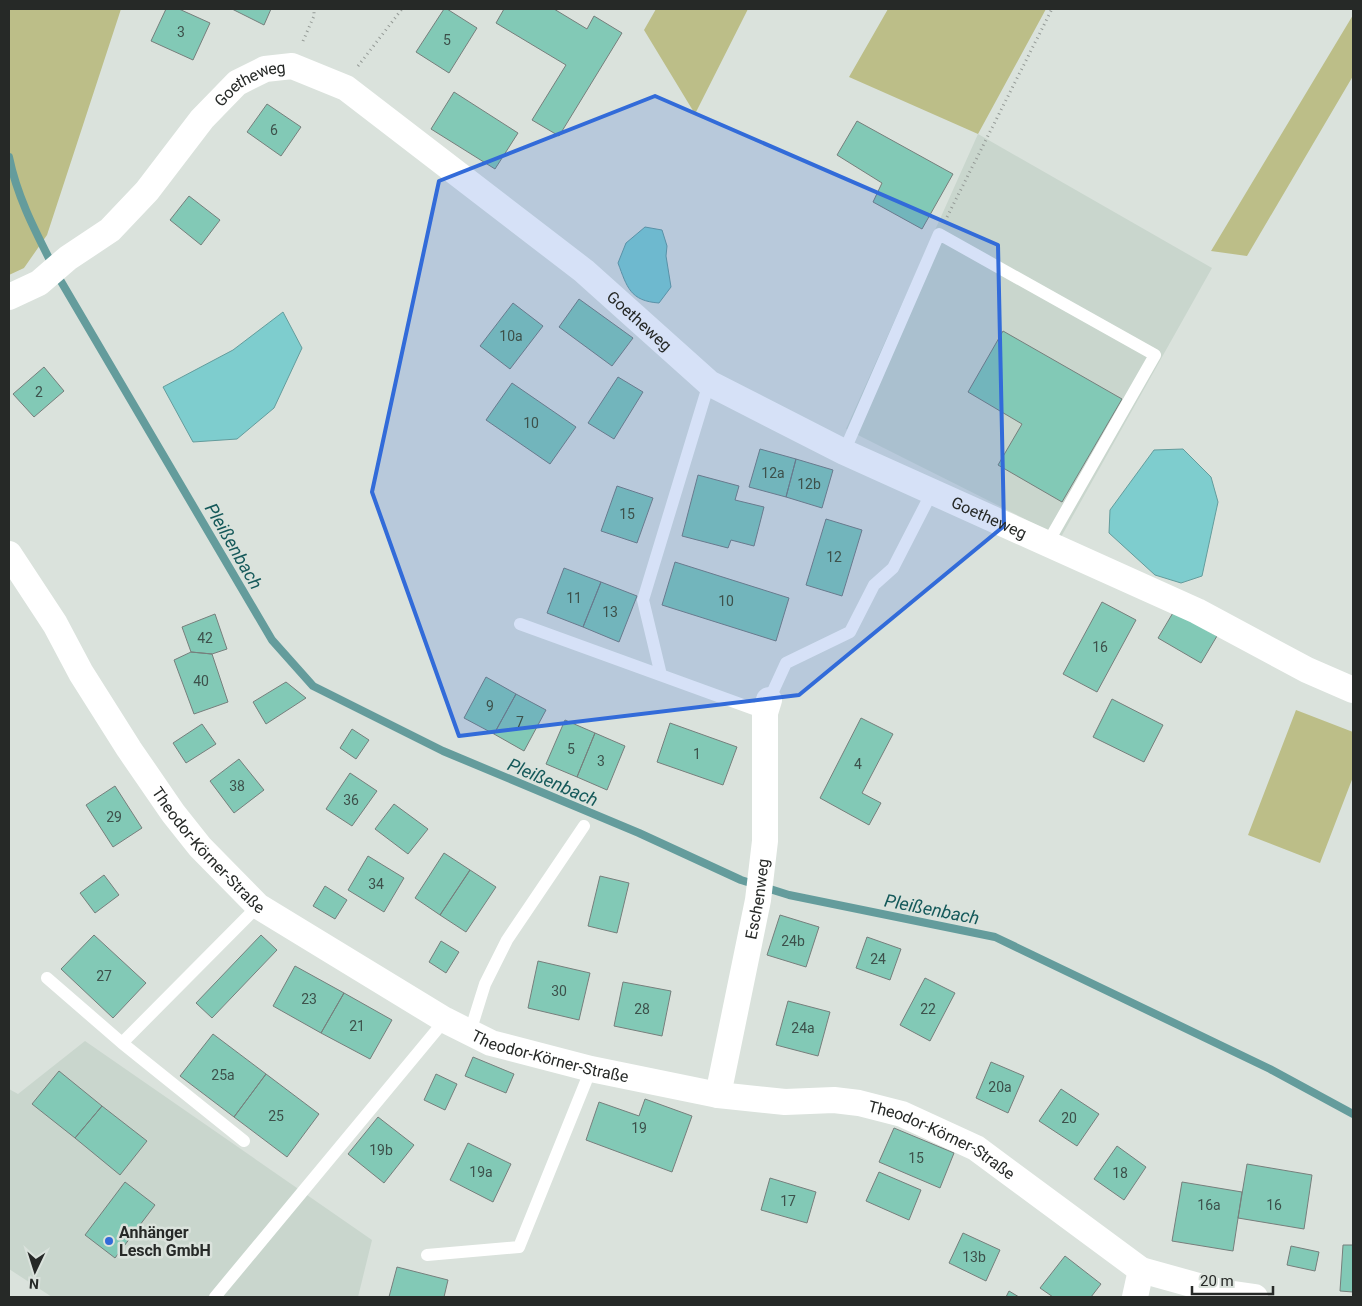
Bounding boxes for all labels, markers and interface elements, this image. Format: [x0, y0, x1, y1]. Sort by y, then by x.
house number: 3 [177, 24, 185, 40]
house number: 5 [443, 32, 451, 48]
street label: Goetheweg [210, 57, 286, 110]
house number: 6 [270, 122, 278, 138]
street label: Goetheweg [603, 287, 676, 355]
house number: 10a [499, 328, 523, 344]
house number: 2 [35, 384, 43, 400]
house number: 10 [523, 415, 539, 431]
house number: 12a [761, 465, 785, 481]
house number: 12b [797, 476, 821, 492]
street label: Goetheweg [948, 492, 1030, 543]
water label: Pleißenbach [201, 499, 267, 593]
house number: 15 [619, 506, 635, 522]
house number: 12 [826, 549, 842, 565]
house number: 11 [566, 590, 582, 606]
house number: 10 [718, 593, 734, 609]
house number: 13 [602, 604, 618, 620]
house number: 42 [197, 630, 213, 646]
house number: 16 [1092, 639, 1108, 655]
house number: 40 [193, 673, 209, 689]
house number: 9 [486, 698, 494, 714]
house number: 7 [516, 714, 524, 730]
house number: 5 [567, 741, 575, 757]
house number: 1 [693, 746, 701, 762]
house number: 3 [597, 753, 605, 769]
water label: Pleißenbach [505, 754, 601, 810]
house number: 4 [854, 756, 862, 772]
house number: 38 [229, 778, 245, 794]
street label: Theodor-Körner-Straße [148, 783, 268, 917]
house number: 36 [343, 792, 359, 808]
house number: 29 [106, 809, 122, 825]
street label: Eschenweg [741, 858, 772, 941]
house number: 34 [368, 876, 384, 892]
water label: Pleißenbach [883, 890, 981, 928]
house number: 24b [781, 933, 805, 949]
house number: 24 [870, 951, 886, 967]
house number: 27 [96, 968, 112, 984]
house number: 30 [551, 983, 567, 999]
house number: 23 [301, 991, 317, 1007]
house number: 28 [634, 1001, 650, 1017]
house number: 22 [920, 1001, 936, 1017]
house number: 21 [349, 1018, 365, 1034]
house number: 24a [791, 1020, 815, 1036]
street label: Theodor-Körner-Straße [468, 1025, 630, 1086]
house number: 25a [211, 1067, 235, 1083]
house number: 20a [988, 1079, 1012, 1095]
street label: Theodor-Körner-Straße [866, 1096, 1019, 1183]
house number: 25 [268, 1108, 284, 1124]
house number: 20 [1061, 1110, 1077, 1126]
house number: 19 [631, 1120, 647, 1136]
house number: 19b [369, 1142, 393, 1158]
house number: 15 [908, 1150, 924, 1166]
house number: 19a [469, 1164, 493, 1180]
house number: 18 [1112, 1165, 1128, 1181]
house number: 17 [780, 1193, 796, 1209]
house number: 16a [1197, 1197, 1221, 1213]
house number: 16 [1266, 1197, 1282, 1213]
place label: Anhänger Lesch GmbH [119, 1223, 211, 1260]
marker: Anhänger Lesch GmbH [103, 1235, 115, 1247]
north arrow [10, 1246, 60, 1296]
house number: 13b [962, 1249, 986, 1265]
scale bar [1192, 1264, 1273, 1296]
text: 20 m [1200, 1272, 1234, 1290]
text: N [29, 1276, 40, 1292]

